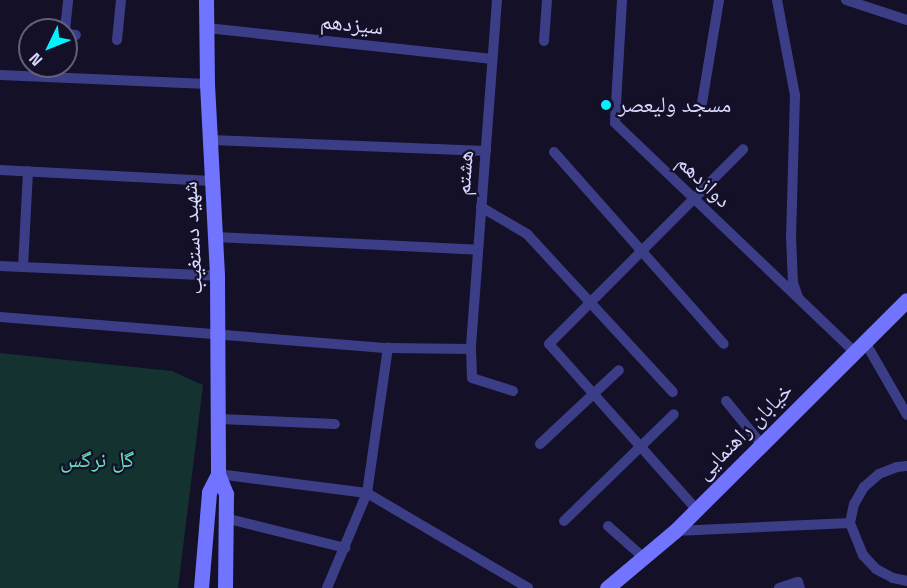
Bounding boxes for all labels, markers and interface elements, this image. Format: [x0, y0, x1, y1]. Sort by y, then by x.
street label: سیزدهم [319, 8, 385, 40]
north arrow [18, 18, 78, 78]
text: N [25, 48, 47, 70]
place label: مسجد ولیعصر [618, 92, 731, 118]
marker: مسجد ولیعصر [599, 98, 613, 112]
street label: هشتم [449, 149, 479, 197]
street label: دوازدهم [671, 149, 737, 213]
street label: شهید دستغیب [176, 181, 208, 295]
street label: خیابان راهنمایی [690, 377, 798, 485]
park label: گل نرگس [60, 447, 134, 473]

